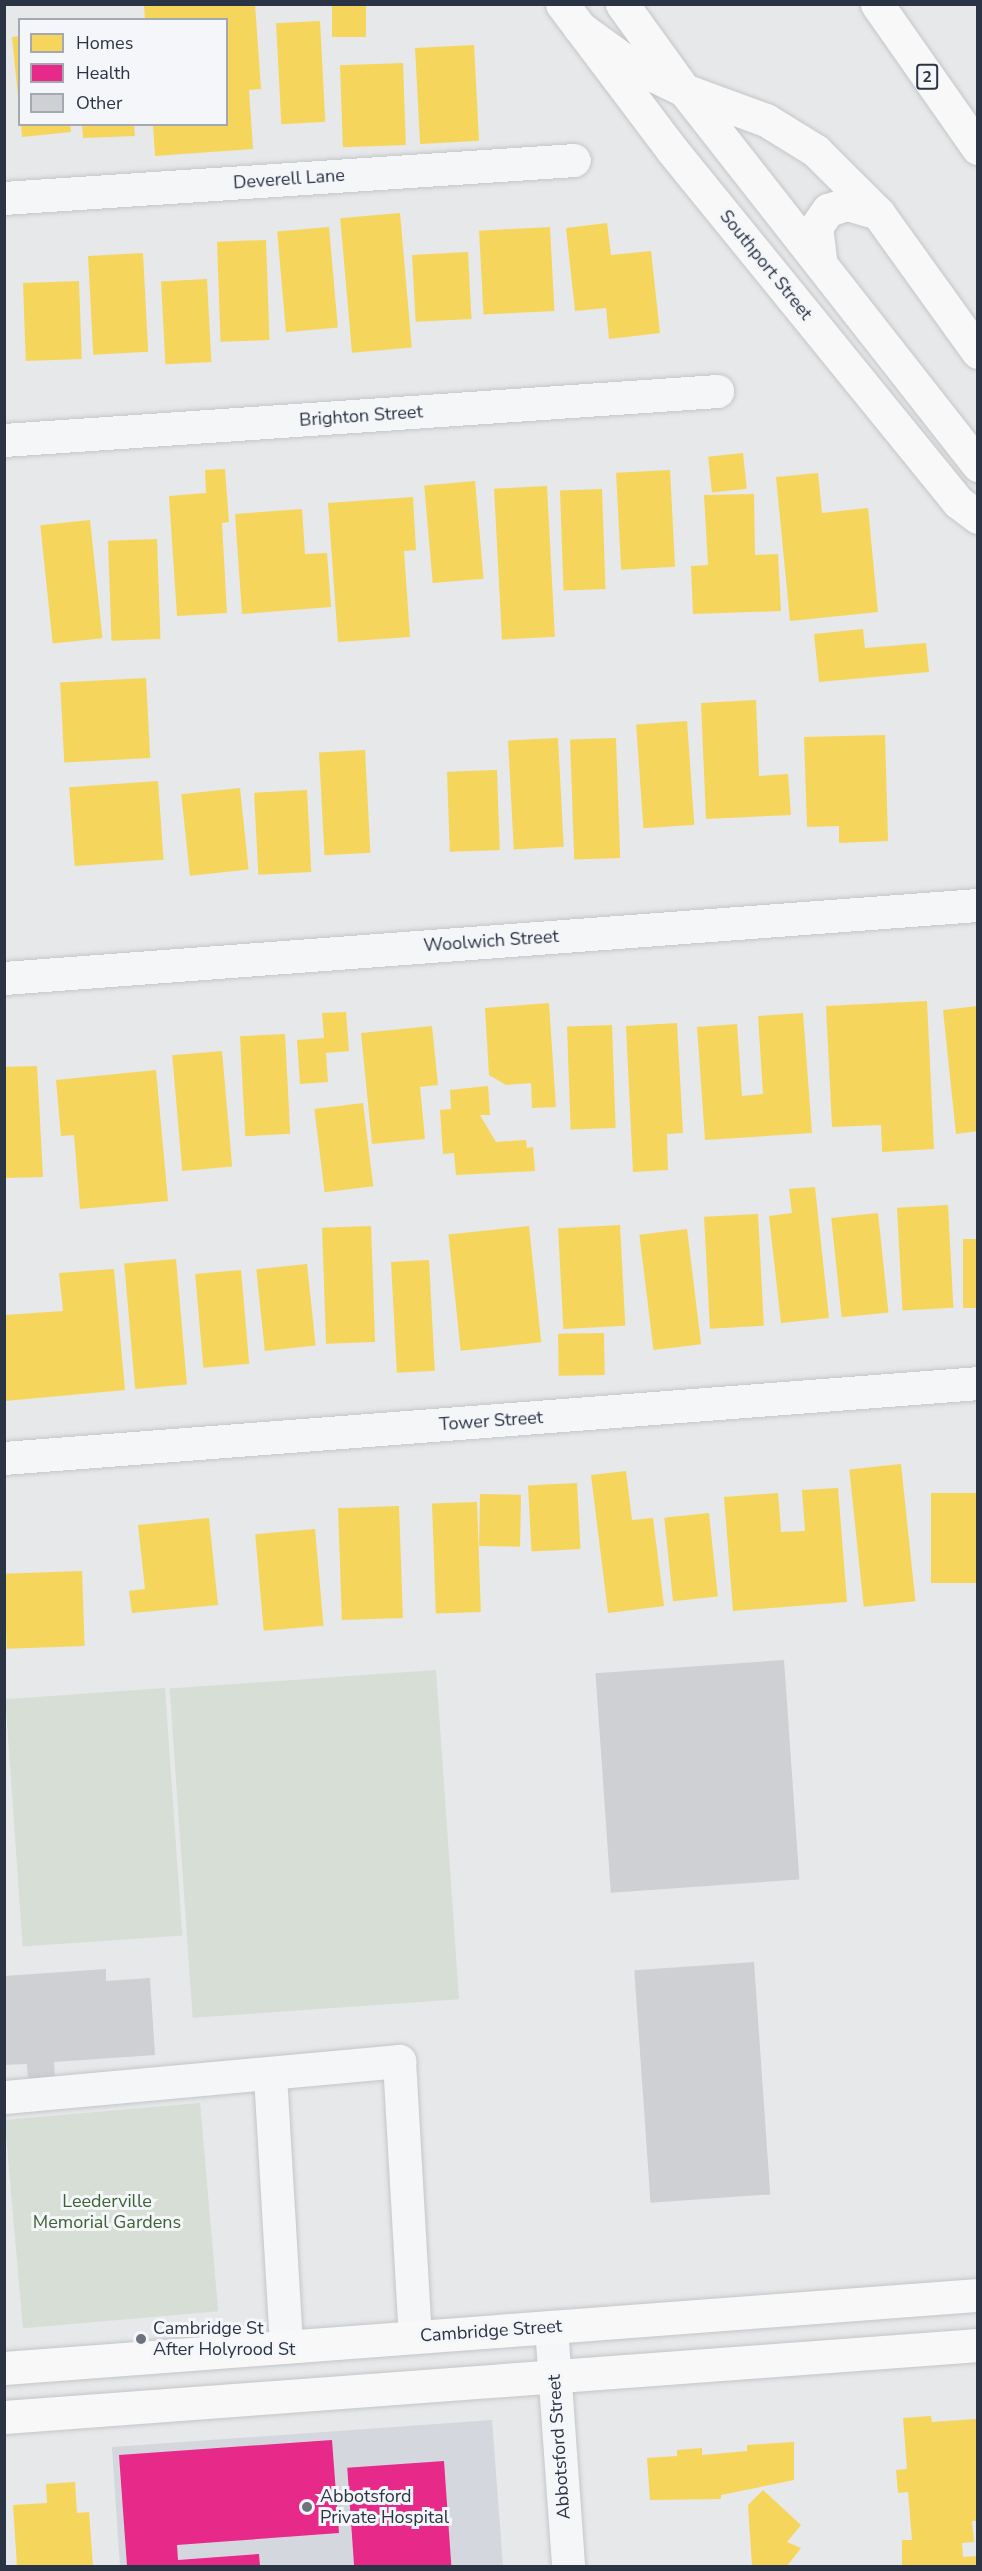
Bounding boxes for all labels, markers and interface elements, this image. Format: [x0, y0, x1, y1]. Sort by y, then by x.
legend [18, 18, 228, 126]
text: Homes [76, 31, 133, 55]
text: Health [76, 61, 131, 85]
road number: 2 [915, 64, 939, 90]
text: Other [76, 91, 122, 115]
street label: Deverell Lane [232, 164, 346, 194]
street label: Southport Street [715, 206, 817, 324]
street label: Brighton Street [299, 401, 423, 431]
street label: Woolwich Street [423, 926, 559, 956]
street label: Tower Street [438, 1407, 544, 1435]
park label: Leederville Memorial Gardens [33, 2191, 181, 2234]
street label: Cambridge Street [419, 2315, 563, 2347]
place label: Cambridge St After Holyrood St [153, 2318, 295, 2360]
marker: Cambridge St After Holyrood St [134, 2332, 148, 2346]
street label: Abbotsford Street [543, 2374, 575, 2520]
place label: Abbotsford Private Hospital [320, 2486, 449, 2528]
marker: Abbotsford Private Hospital [298, 2498, 316, 2516]

